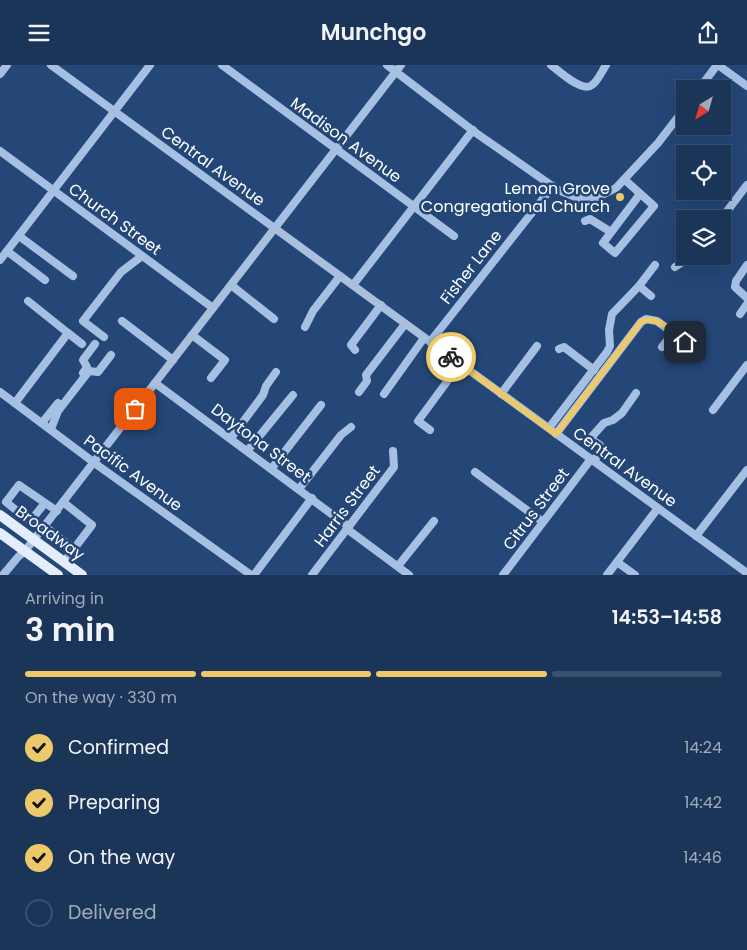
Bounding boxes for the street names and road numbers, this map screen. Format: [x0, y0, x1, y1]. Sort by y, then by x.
street label: Madison Avenue [286, 92, 406, 188]
street label: Central Avenue [156, 120, 270, 212]
street label: Church Street [64, 177, 166, 261]
street label: Fisher Lane [435, 225, 507, 309]
street label: Daytona Street [206, 398, 316, 488]
street label: Central Avenue [568, 421, 682, 513]
street label: Pacific Avenue [79, 429, 187, 517]
street label: Harris Street [309, 460, 386, 552]
street label: Citrus Street [497, 463, 575, 555]
street label: Broadway [11, 500, 89, 566]

